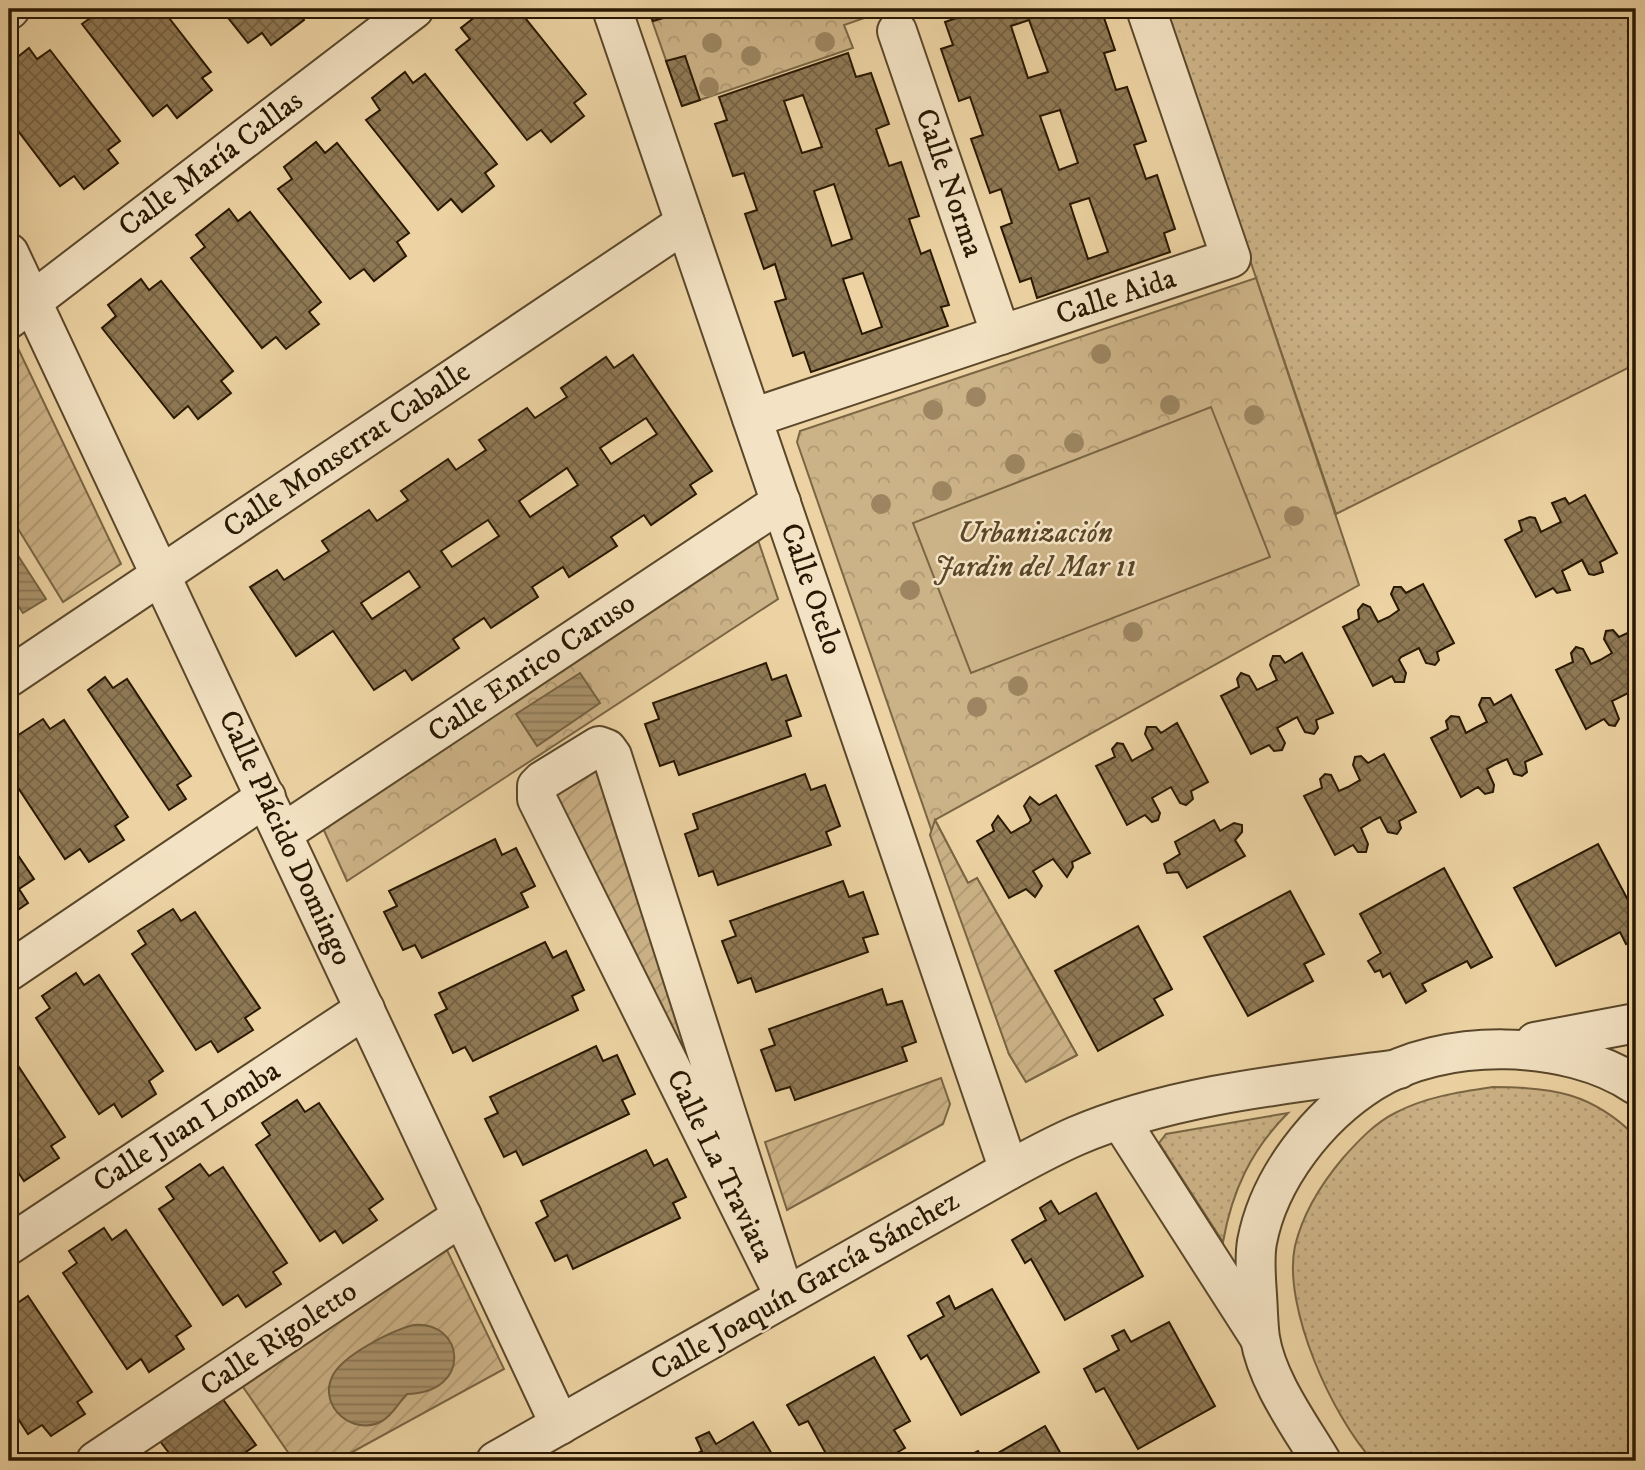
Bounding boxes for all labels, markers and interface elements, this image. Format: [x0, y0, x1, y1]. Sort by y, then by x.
street label: Calle María Callas [112, 83, 310, 245]
street label: Calle Norma [906, 104, 992, 262]
street label: Calle Aida [1051, 260, 1181, 334]
street label: Calle Monserrat Caballe [216, 354, 478, 546]
park label: Urbanización Jardin del Mar 11 [934, 515, 1136, 586]
street label: Calle Otelo [771, 519, 851, 659]
street label: Calle Enrico Caruso [421, 585, 643, 751]
street label: Calle Plácido Domingo [210, 705, 360, 971]
street label: Calle Juan Lomba [87, 1053, 288, 1201]
street label: Calle La Traviata [657, 1064, 783, 1269]
street label: Calle Joaquín García Sánchez [644, 1182, 966, 1390]
street label: Calle Rigoletto [193, 1273, 365, 1405]

